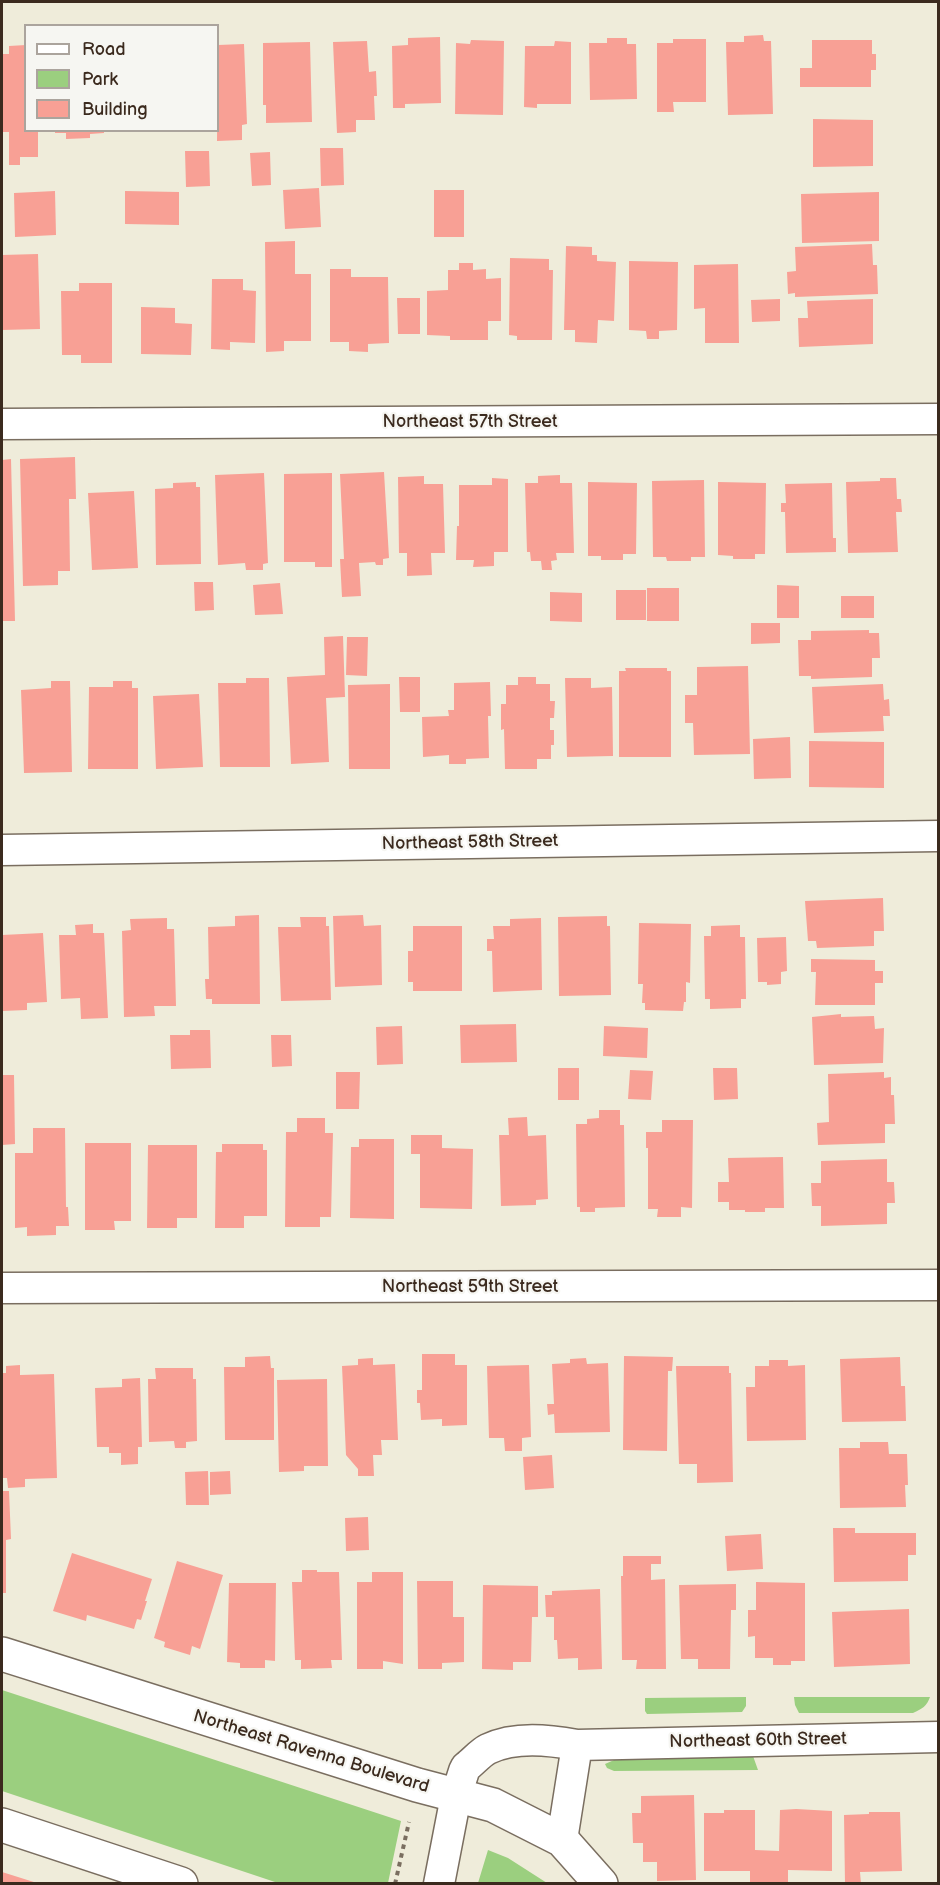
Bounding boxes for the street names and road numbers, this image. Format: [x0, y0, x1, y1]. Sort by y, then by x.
street label: Northeast 57th Street [382, 411, 558, 433]
street label: Northeast 58th Street [381, 831, 559, 855]
street label: Northeast 59th Street [382, 1276, 558, 1298]
street label: Northeast Ravenna Boulevard [190, 1706, 432, 1798]
street label: Northeast 60th Street [669, 1729, 847, 1753]

